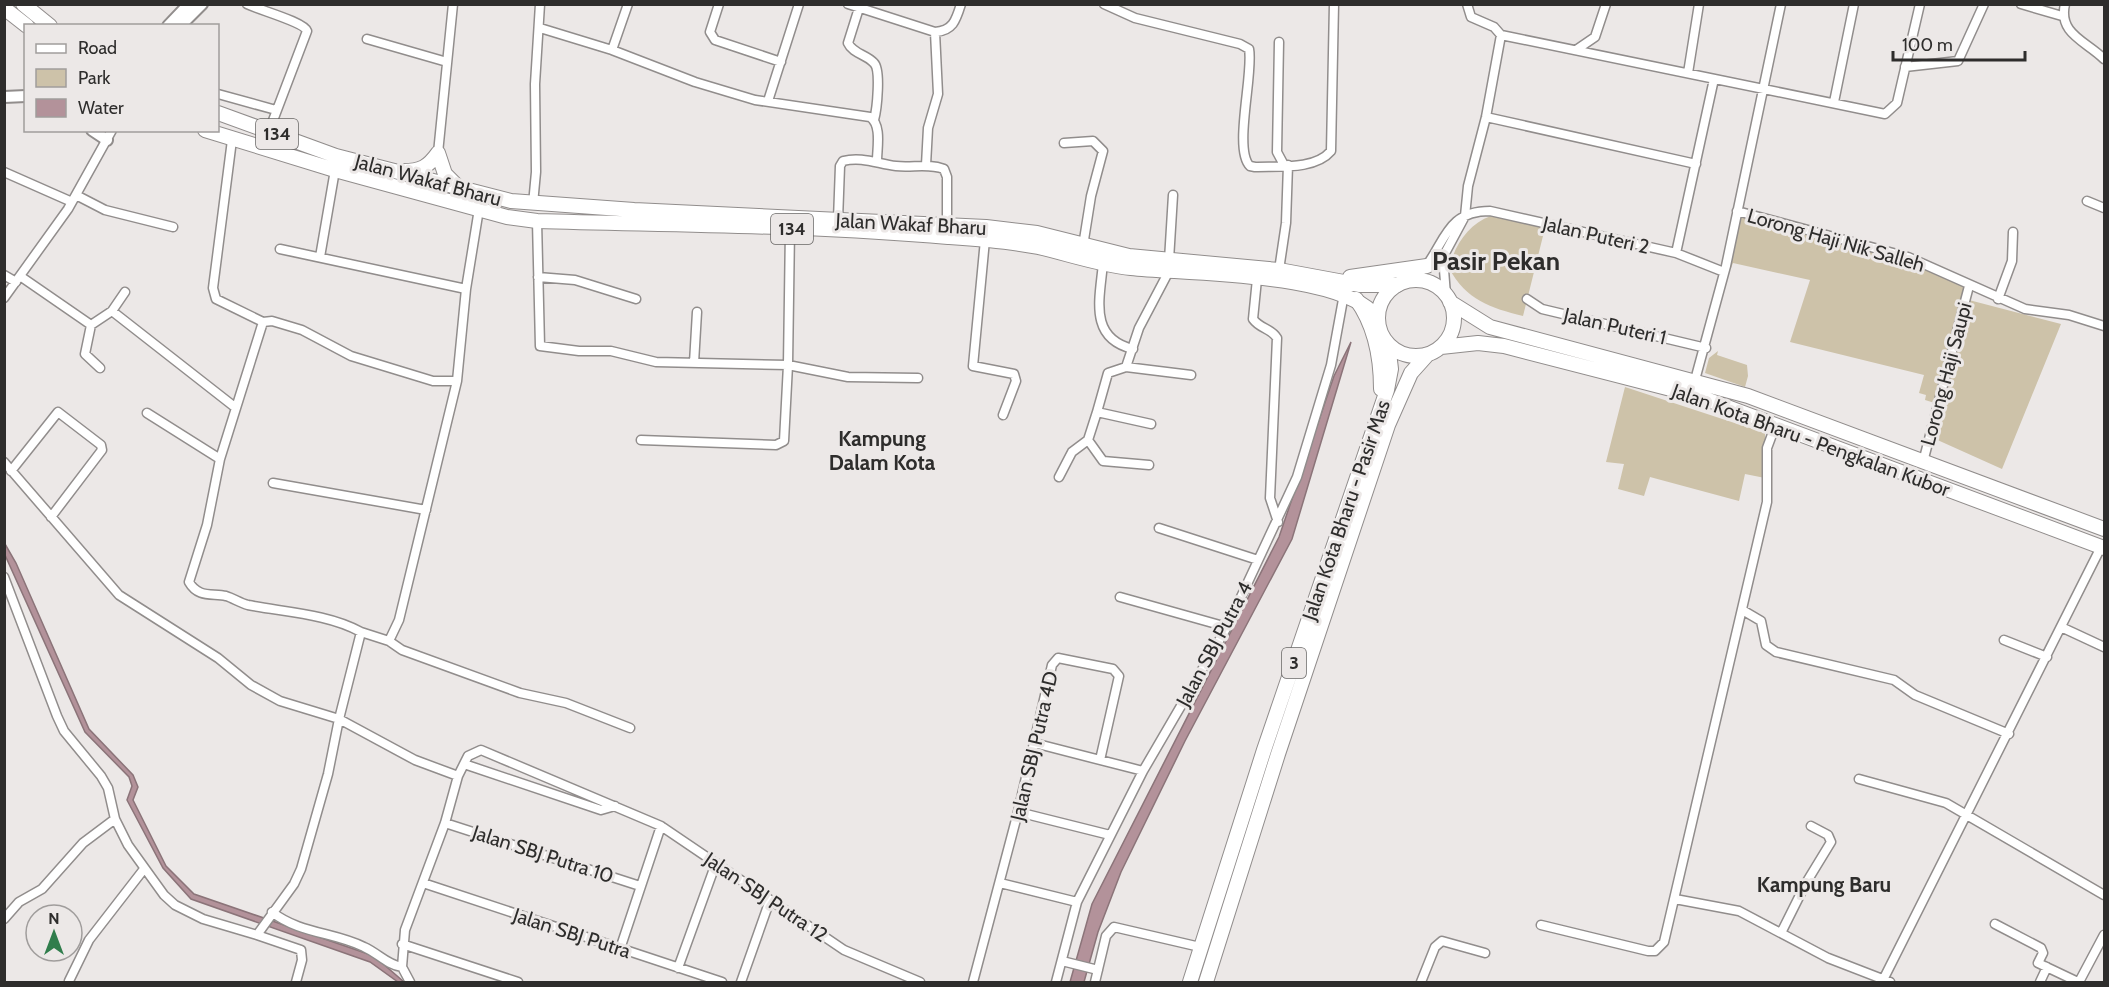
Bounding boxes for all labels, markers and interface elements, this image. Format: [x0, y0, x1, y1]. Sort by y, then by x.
legend [24, 24, 219, 132]
scale bar [1893, 24, 2025, 62]
text: 100 m [1902, 34, 1953, 56]
text: Road [78, 37, 117, 59]
text: Park [78, 67, 111, 89]
text: Water [78, 97, 124, 119]
road number: 134 [256, 119, 298, 149]
street label: Jalan Wakaf Bharu [351, 149, 504, 211]
street label: Lorong Haji Nik Salleh [1745, 203, 1927, 277]
street label: Jalan Wakaf Bharu [834, 208, 987, 240]
street label: Jalan Puteri 2 [1539, 211, 1652, 259]
road number: 134 [771, 214, 813, 244]
district label: Pasir Pekan [1432, 245, 1560, 277]
street label: Lorong Haji Saupi [1915, 300, 1977, 448]
street label: Jalan Puteri 1 [1560, 302, 1669, 349]
street label: Jalan Kota Bharu - Pengkalan Kubor [1668, 378, 1954, 502]
street label: Jalan Kota Bharu - Pasir Mas [1297, 397, 1395, 624]
district label: Kampung Dalam Kota [829, 426, 936, 475]
street label: Jalan SBJ Putra 4 [1171, 577, 1257, 711]
road number: 3 [1282, 648, 1306, 678]
street label: Jalan SBJ Putra 4D [1005, 669, 1063, 824]
street label: Jalan SBJ Putra 10 [468, 820, 617, 888]
street label: Jalan SBJ Putra 12 [699, 846, 832, 947]
district label: Kampung Baru [1757, 872, 1891, 897]
street label: Jalan SBJ Putra [509, 902, 634, 963]
north arrow [24, 903, 84, 963]
text: N [48, 909, 60, 928]

